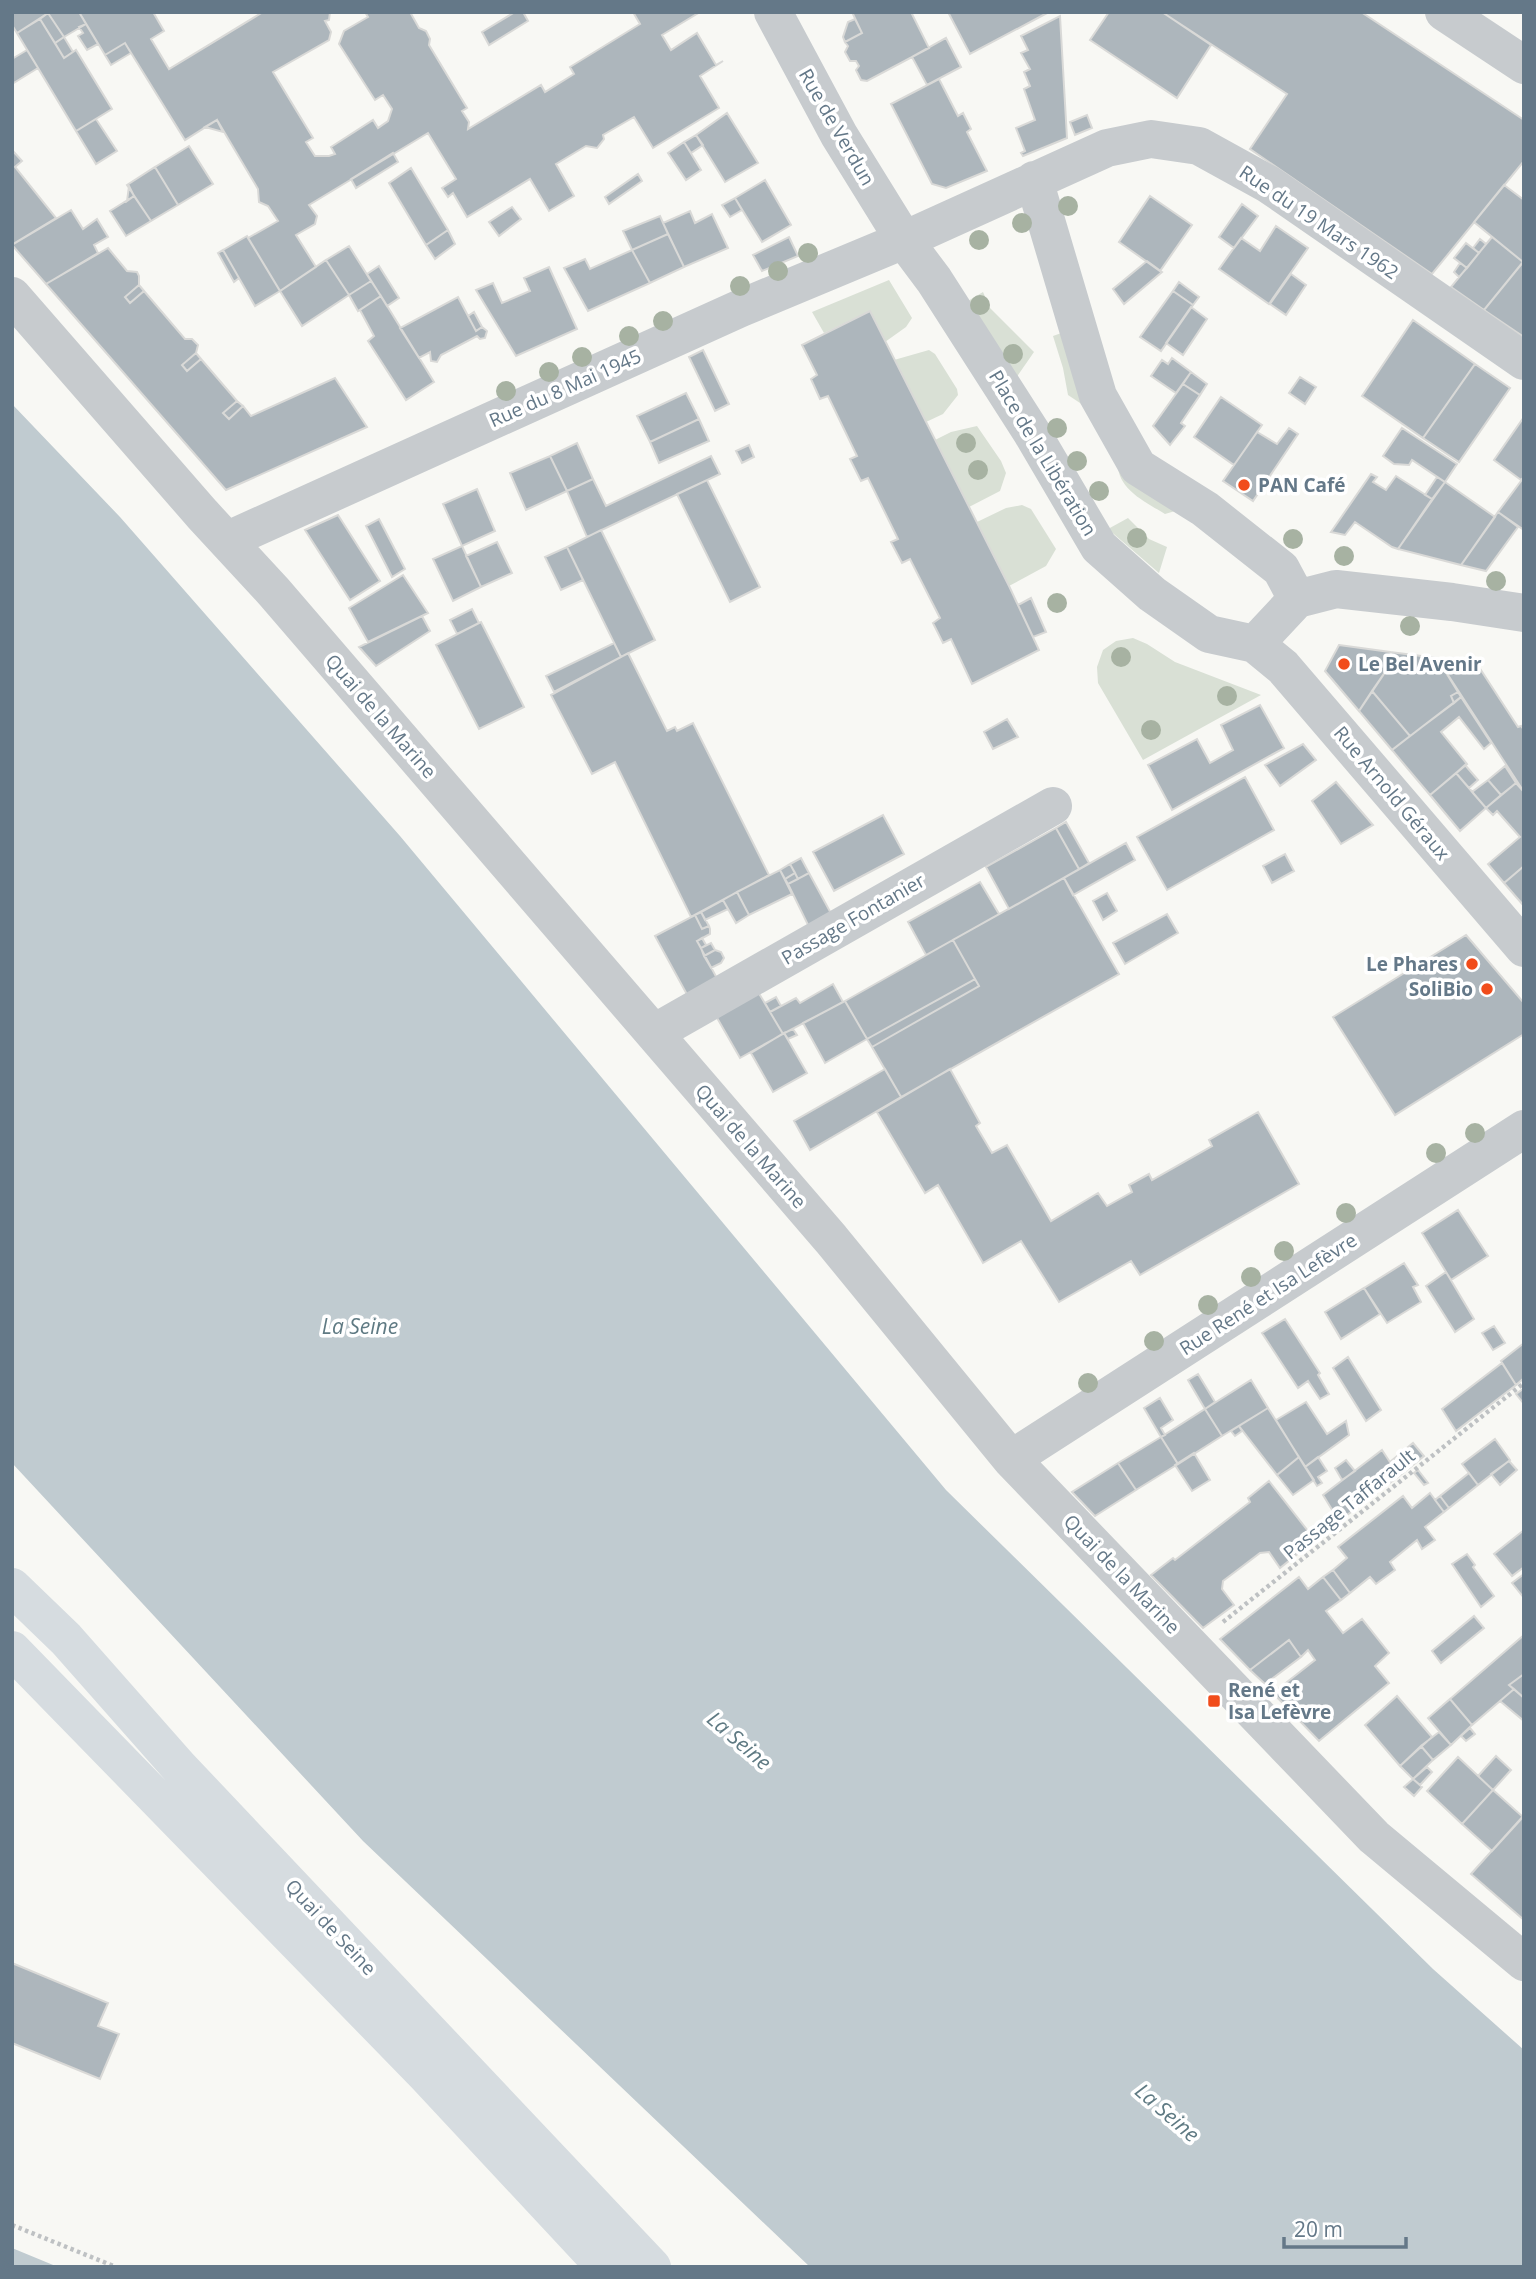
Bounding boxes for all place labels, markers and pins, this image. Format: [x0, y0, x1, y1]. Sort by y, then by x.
place label: PAN Café [1258, 472, 1346, 498]
marker: PAN Café [1236, 477, 1252, 493]
place label: Le Bel Avenir [1358, 651, 1482, 677]
marker: Le Bel Avenir [1336, 656, 1352, 672]
place label: Le Phares [1366, 951, 1458, 977]
marker: Le Phares [1464, 956, 1480, 972]
place label: SoliBio [1409, 976, 1473, 1002]
marker: SoliBio [1479, 981, 1495, 997]
place label: René et Isa Lefèvre [1228, 1677, 1331, 1725]
marker: René et Isa Lefèvre [1206, 1693, 1222, 1709]

